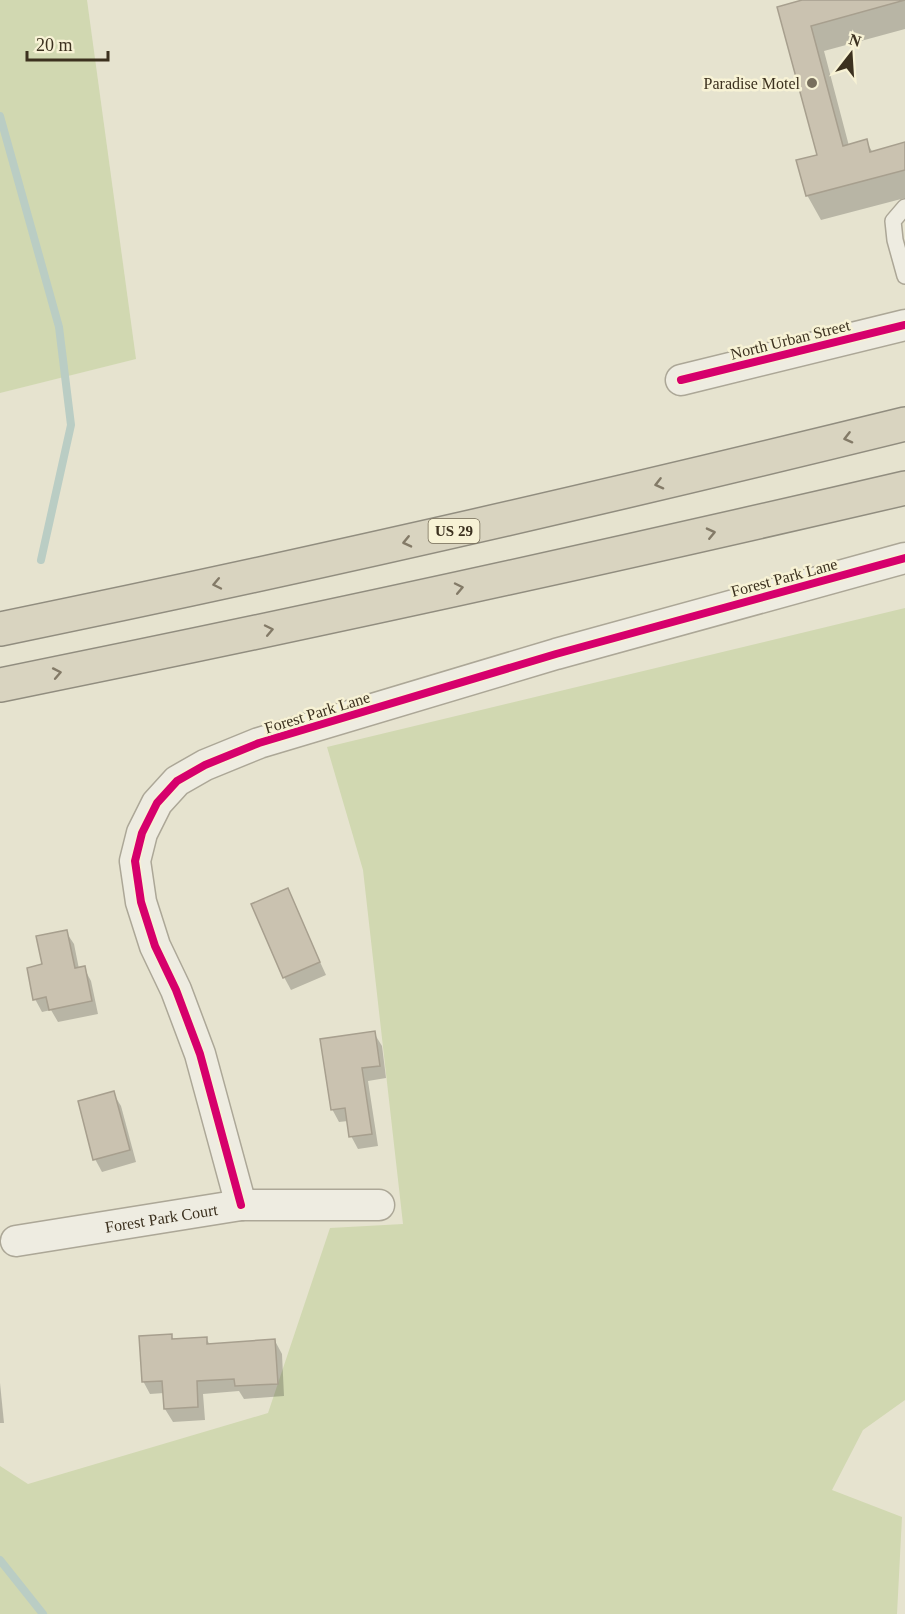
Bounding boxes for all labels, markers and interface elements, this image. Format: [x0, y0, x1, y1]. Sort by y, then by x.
scale bar [27, 24, 108, 62]
north arrow [821, 24, 881, 84]
text: N [847, 30, 864, 50]
text: 20 m [36, 35, 73, 55]
place label: Paradise Motel [704, 75, 801, 92]
marker: Paradise Motel [805, 76, 819, 90]
street label: North Urban Street [729, 316, 852, 363]
one-way arrow [843, 431, 853, 444]
one-way arrow [654, 477, 664, 490]
road number: US 29 [428, 519, 480, 543]
one-way arrow [706, 527, 716, 540]
one-way arrow [403, 535, 413, 548]
street label: Forest Park Lane [729, 555, 839, 600]
one-way arrow [212, 577, 222, 590]
one-way arrow [454, 583, 464, 596]
one-way arrow [264, 624, 274, 637]
one-way arrow [52, 668, 62, 681]
street label: Forest Park Lane [262, 688, 372, 737]
street label: Forest Park Court [104, 1201, 219, 1236]

